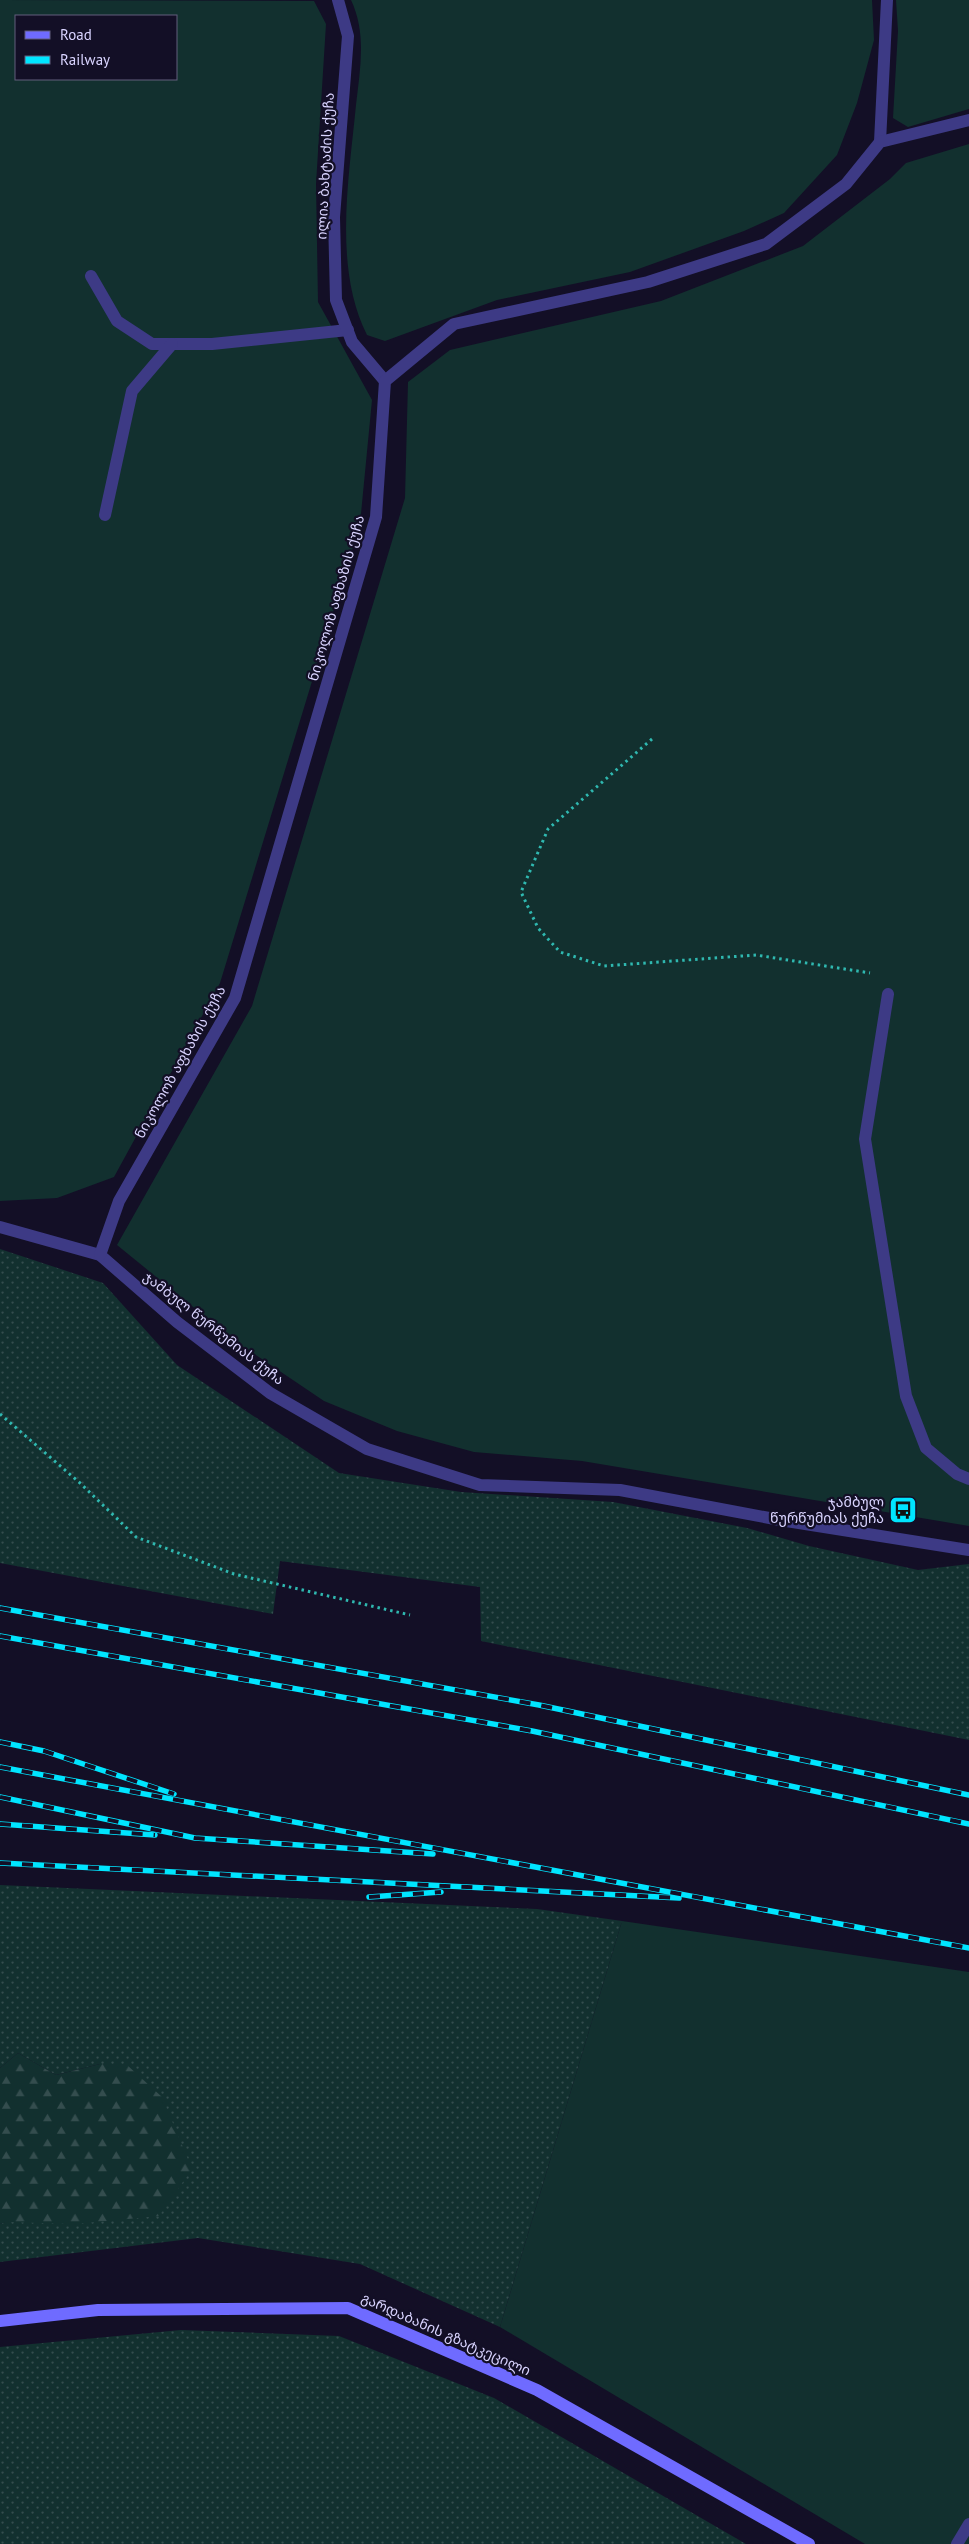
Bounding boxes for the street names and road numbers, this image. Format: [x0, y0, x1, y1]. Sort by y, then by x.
street label: ილია ბახტაძის ქუჩა [312, 92, 338, 240]
street label: ნიკოლოზ აფხაზის ქუჩა [304, 513, 368, 683]
street label: ნიკოლოზ აფხაზის ქუჩა [131, 983, 229, 1141]
street label: ჯამბულ წურწუმიას ქუჩა [140, 1267, 288, 1389]
street label: გარდაბანის გზატკეცილი [359, 2288, 533, 2380]

